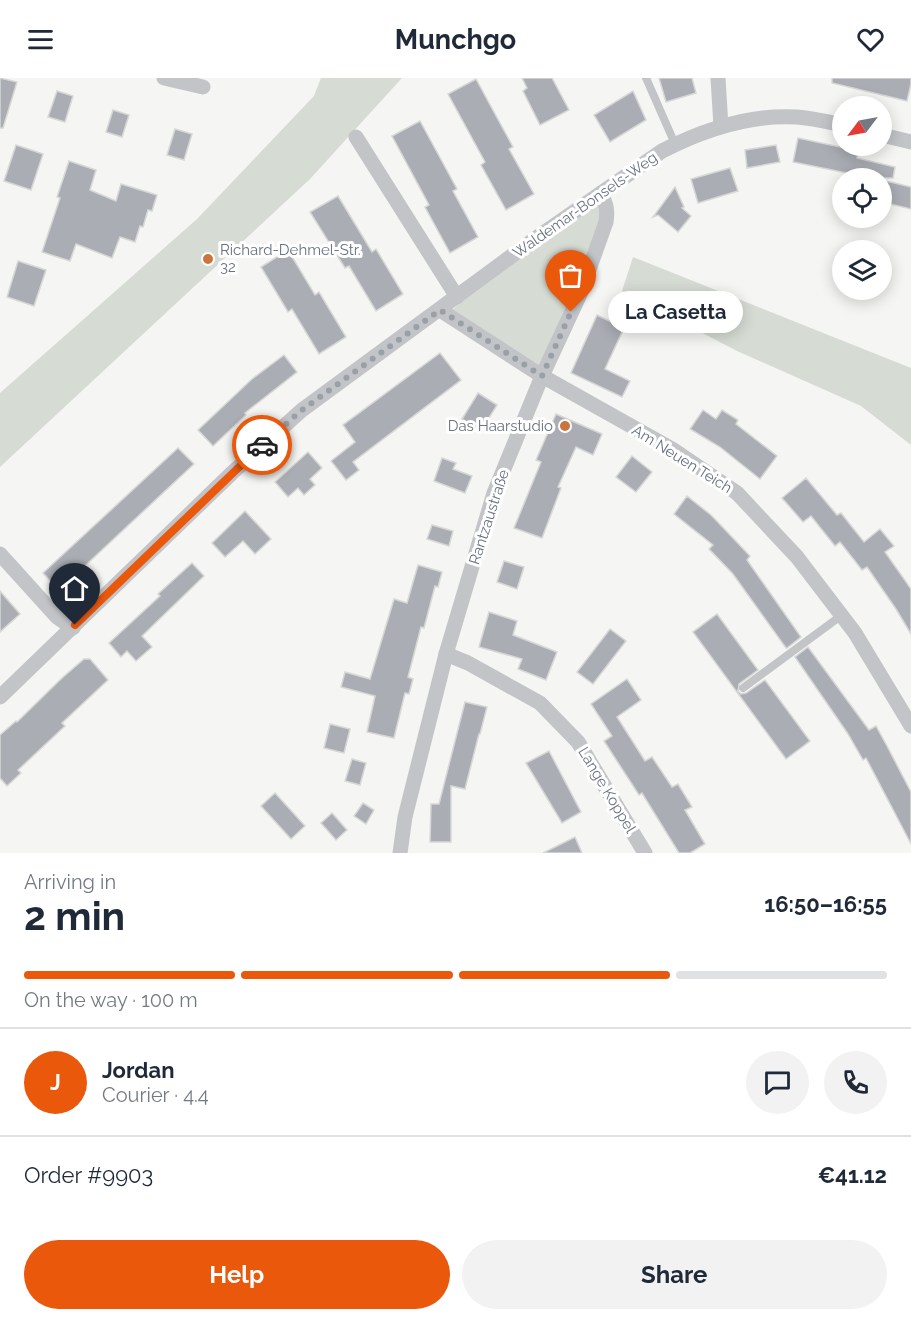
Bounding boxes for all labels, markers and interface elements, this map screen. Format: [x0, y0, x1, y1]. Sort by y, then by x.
icon: menu [24, 23, 57, 56]
icon: heart [854, 23, 887, 56]
text: Munchgo [395, 24, 516, 55]
north arrow [832, 96, 892, 156]
map controls [832, 96, 892, 300]
street label: Waldemar-Bonsels-Weg [509, 148, 661, 262]
button: locate [832, 168, 892, 228]
button: layers [832, 240, 892, 300]
place label: Richard-Dehmel-Str. 32 [220, 241, 361, 276]
pin [545, 250, 596, 312]
marker: Richard-Dehmel-Str. 32 [201, 252, 215, 266]
icon: bag [554, 259, 587, 292]
callout: La Casetta [607, 291, 742, 333]
text: La Casetta [625, 300, 726, 324]
courier [232, 415, 292, 475]
place label: Das Haarstudio [448, 417, 553, 435]
marker: Das Haarstudio [558, 419, 572, 433]
street label: Am Neuen Teich [629, 421, 735, 497]
icon: car [246, 429, 279, 462]
street label: Rantzaustraße [465, 467, 513, 567]
pin [49, 563, 100, 625]
icon: home [58, 572, 91, 605]
street label: Lange Koppel [574, 744, 640, 837]
text: Arriving in [24, 870, 116, 894]
text: 16:50–16:55 [764, 891, 887, 917]
text: 2 min [24, 893, 125, 939]
text: On the way · 100 m [24, 988, 198, 1012]
button: chat [746, 1051, 809, 1114]
button: phone [824, 1051, 887, 1114]
text: Jordan [102, 1057, 174, 1083]
text: J [50, 1069, 61, 1095]
text: Courier · 4.4 [102, 1083, 209, 1107]
text: Order #9903 [24, 1162, 153, 1188]
text: €41.12 [818, 1162, 887, 1188]
button: Help [24, 1240, 450, 1309]
button: Share [462, 1240, 887, 1309]

